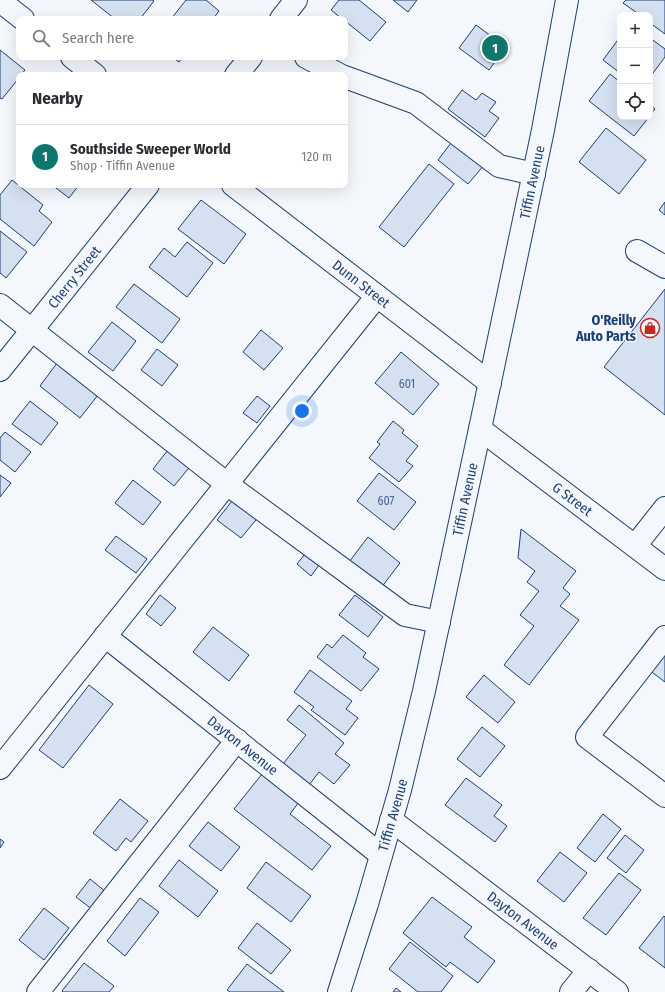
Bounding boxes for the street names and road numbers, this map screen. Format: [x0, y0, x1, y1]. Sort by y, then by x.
street label: Tiffin Avenue [516, 144, 548, 221]
street label: Cherry Street [45, 242, 105, 312]
street label: Dunn Street [329, 257, 393, 312]
street label: Tiffin Avenue [449, 461, 482, 538]
street label: G Street [549, 479, 596, 520]
street label: Dayton Avenue [204, 713, 281, 779]
street label: Tiffin Avenue [375, 777, 411, 853]
street label: Dayton Avenue [484, 888, 562, 954]

